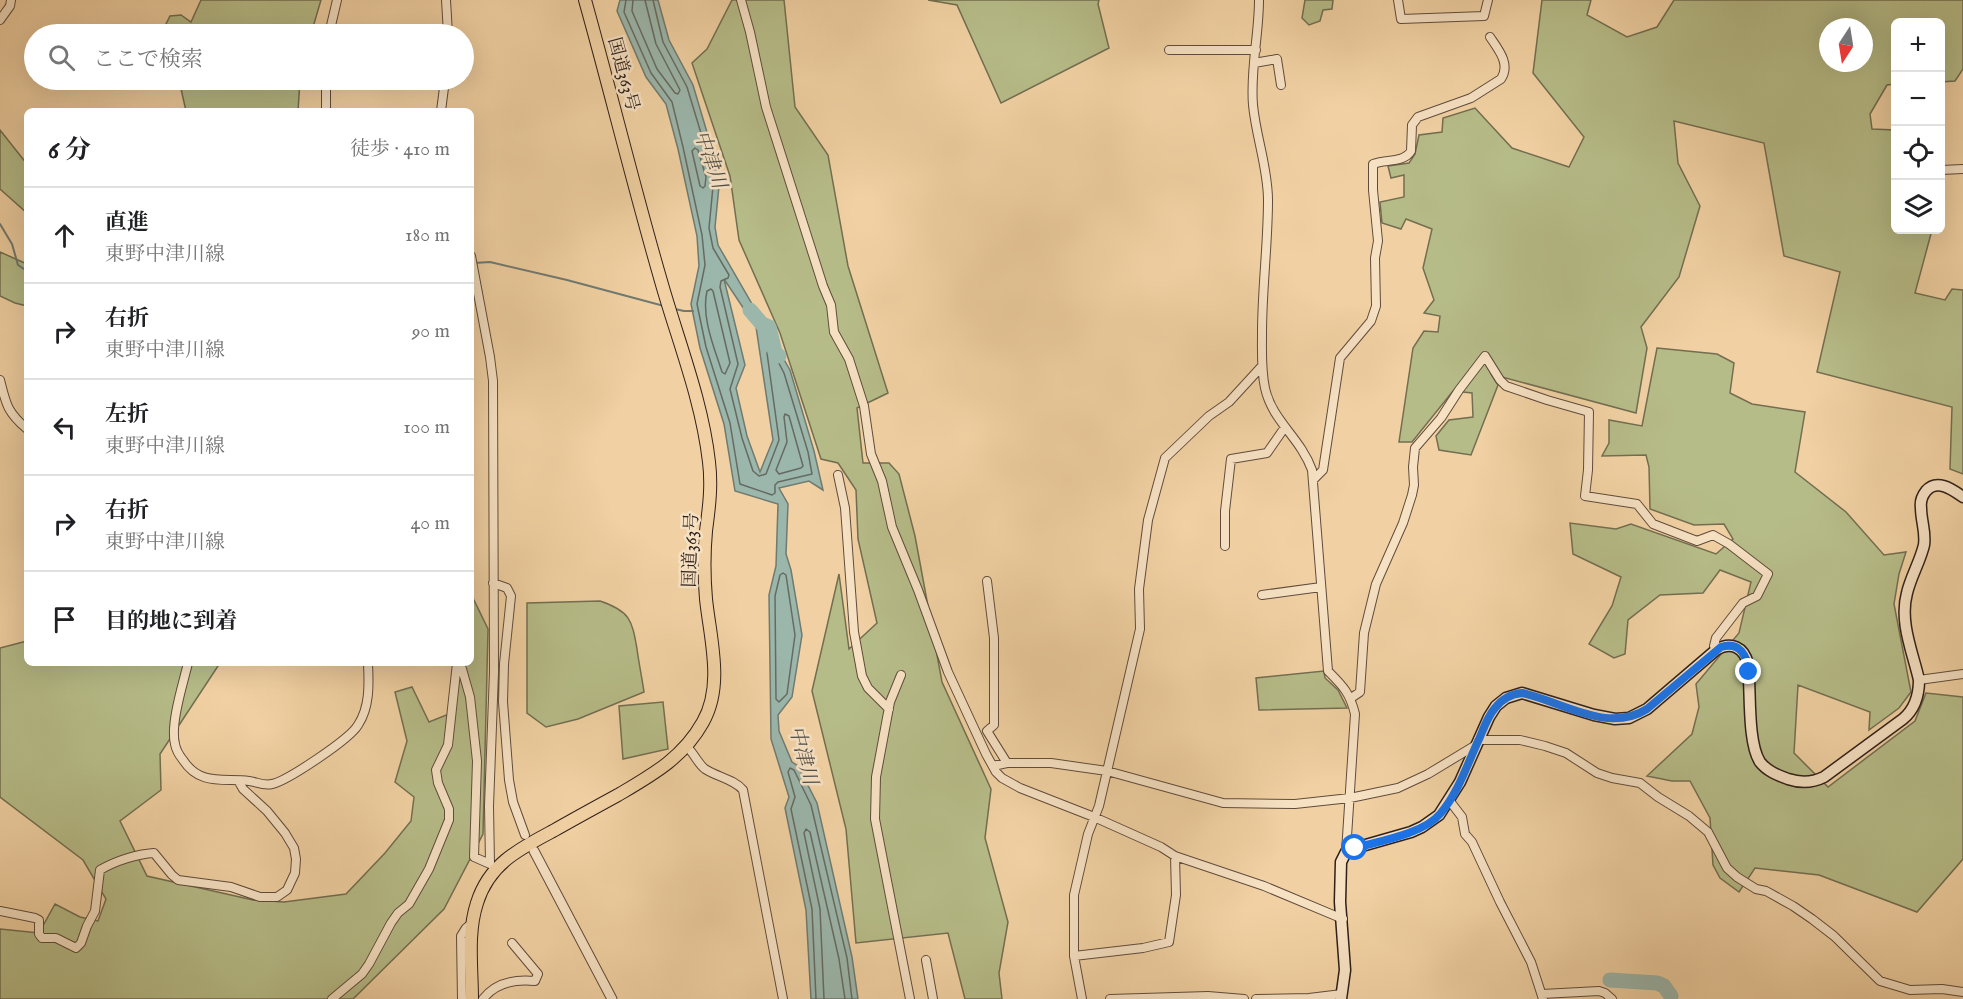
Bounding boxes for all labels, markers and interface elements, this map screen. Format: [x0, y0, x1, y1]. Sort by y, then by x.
north arrow [1819, 18, 1873, 72]
map controls [1891, 18, 1945, 234]
button: + [1891, 18, 1945, 72]
search box [24, 24, 474, 90]
street label: 国道363号 [602, 35, 643, 114]
icon: search [45, 41, 78, 74]
text: ここで検索 [93, 46, 203, 74]
button: − [1891, 72, 1945, 126]
button: locate [1891, 126, 1945, 180]
water label: 中津川 [688, 127, 732, 194]
text: 6 分 [48, 134, 91, 167]
text: 徒歩 · 410 m [350, 137, 450, 162]
button: layers [1891, 180, 1945, 234]
text: 直進 [105, 209, 149, 237]
icon: ahead [48, 219, 81, 252]
text: 180 m [405, 223, 450, 248]
text: 東野中津川線 [105, 242, 225, 267]
text: 右折 [105, 305, 149, 333]
icon: right [48, 315, 81, 348]
text: 90 m [412, 319, 450, 344]
text: 東野中津川線 [105, 338, 225, 363]
text: 左折 [105, 401, 149, 429]
icon: left [48, 411, 81, 444]
text: 100 m [403, 415, 450, 440]
text: 東野中津川線 [105, 434, 225, 459]
text: 右折 [105, 497, 149, 525]
icon: right [48, 507, 81, 540]
text: 40 m [411, 511, 450, 536]
street label: 国道363号 [679, 512, 704, 588]
text: 東野中津川線 [105, 530, 225, 555]
icon: arrive [48, 603, 81, 636]
text: 目的地に到着 [105, 608, 237, 636]
route end [1735, 658, 1761, 684]
water label: 中津川 [783, 723, 823, 790]
route start [1341, 834, 1367, 860]

